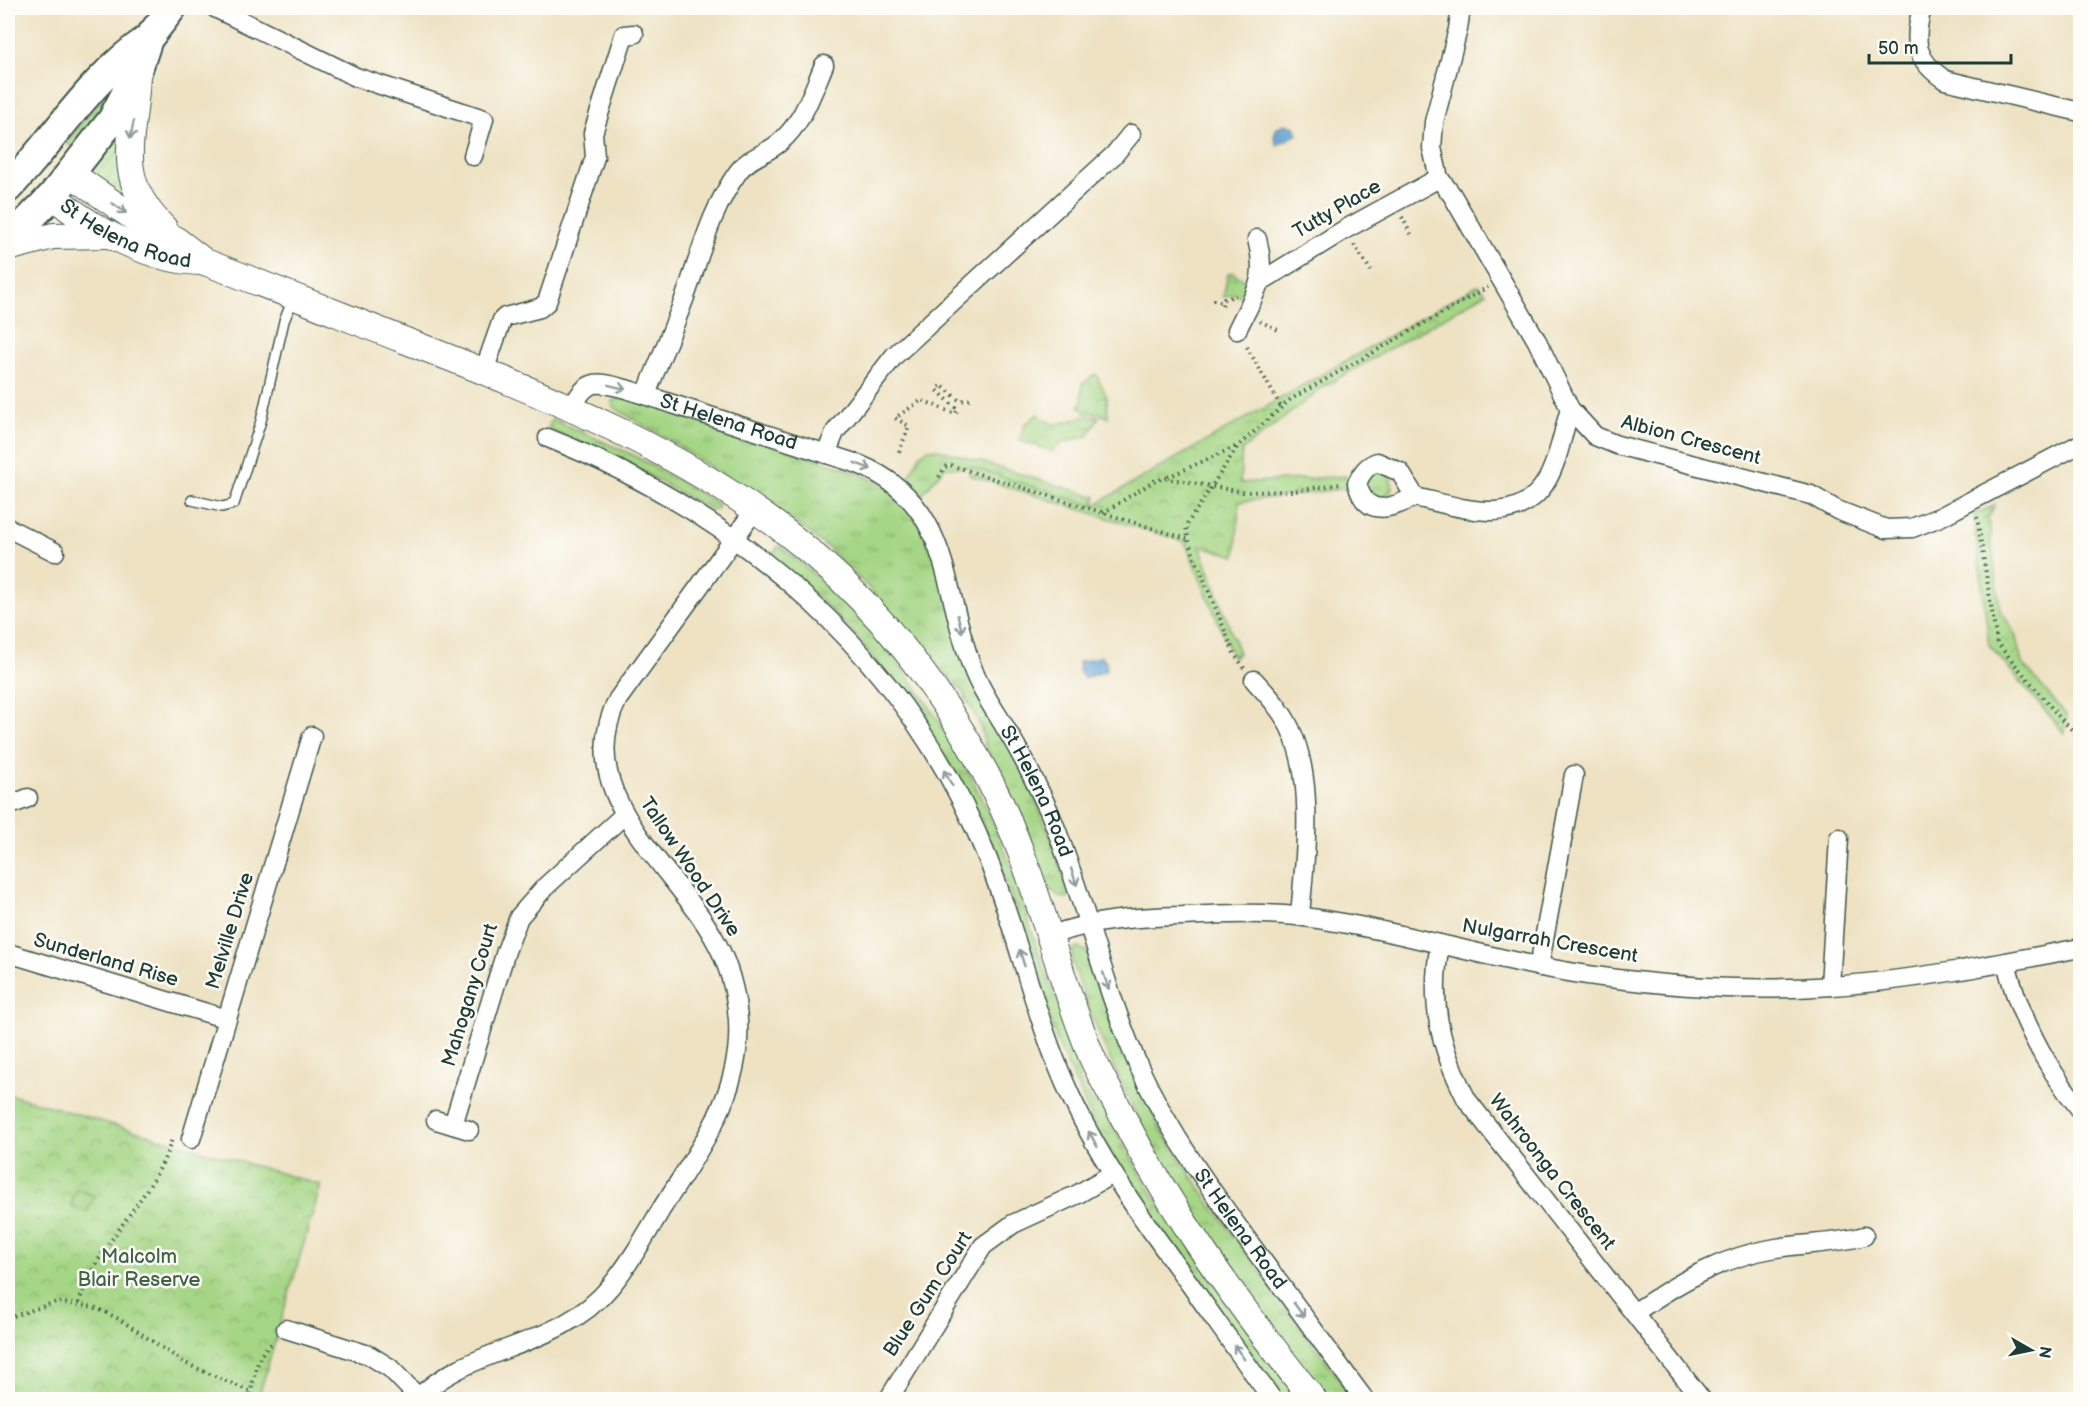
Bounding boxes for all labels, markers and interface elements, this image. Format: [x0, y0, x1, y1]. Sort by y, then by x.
scale bar [1869, 27, 2012, 65]
text: 50 m [1878, 38, 1919, 59]
one-way arrow [126, 120, 137, 139]
street label: Tutty Place [1289, 174, 1385, 244]
street label: St Helena Road [55, 194, 193, 273]
one-way arrow [110, 202, 126, 214]
one-way arrow [607, 381, 626, 393]
street label: St Helena Road [657, 389, 800, 456]
street label: Albion Crescent [1619, 410, 1763, 470]
one-way arrow [853, 462, 871, 473]
one-way arrow [955, 614, 966, 633]
street label: St Helena Road [995, 721, 1078, 860]
one-way arrow [942, 770, 953, 788]
street label: Tallow Wood Drive [634, 793, 746, 941]
one-way arrow [1070, 867, 1081, 886]
street label: Melville Drive [201, 870, 259, 992]
street label: Nulgarrah Crescent [1460, 914, 1640, 968]
street label: Mahogany Court [437, 921, 503, 1069]
street label: Sunderland Rise [31, 928, 181, 992]
one-way arrow [1015, 949, 1026, 968]
one-way arrow [1101, 971, 1112, 990]
street label: Wahroonga Crescent [1484, 1089, 1620, 1255]
one-way arrow [1087, 1131, 1098, 1149]
street label: St Helena Road [1189, 1164, 1292, 1294]
street label: Blue Gum Court [879, 1227, 977, 1361]
park label: Malcolm Blair Reserve [78, 1245, 201, 1292]
one-way arrow [1293, 1302, 1305, 1318]
north arrow [2001, 1320, 2061, 1380]
one-way arrow [1232, 1345, 1245, 1361]
text: N [2034, 1345, 2055, 1360]

